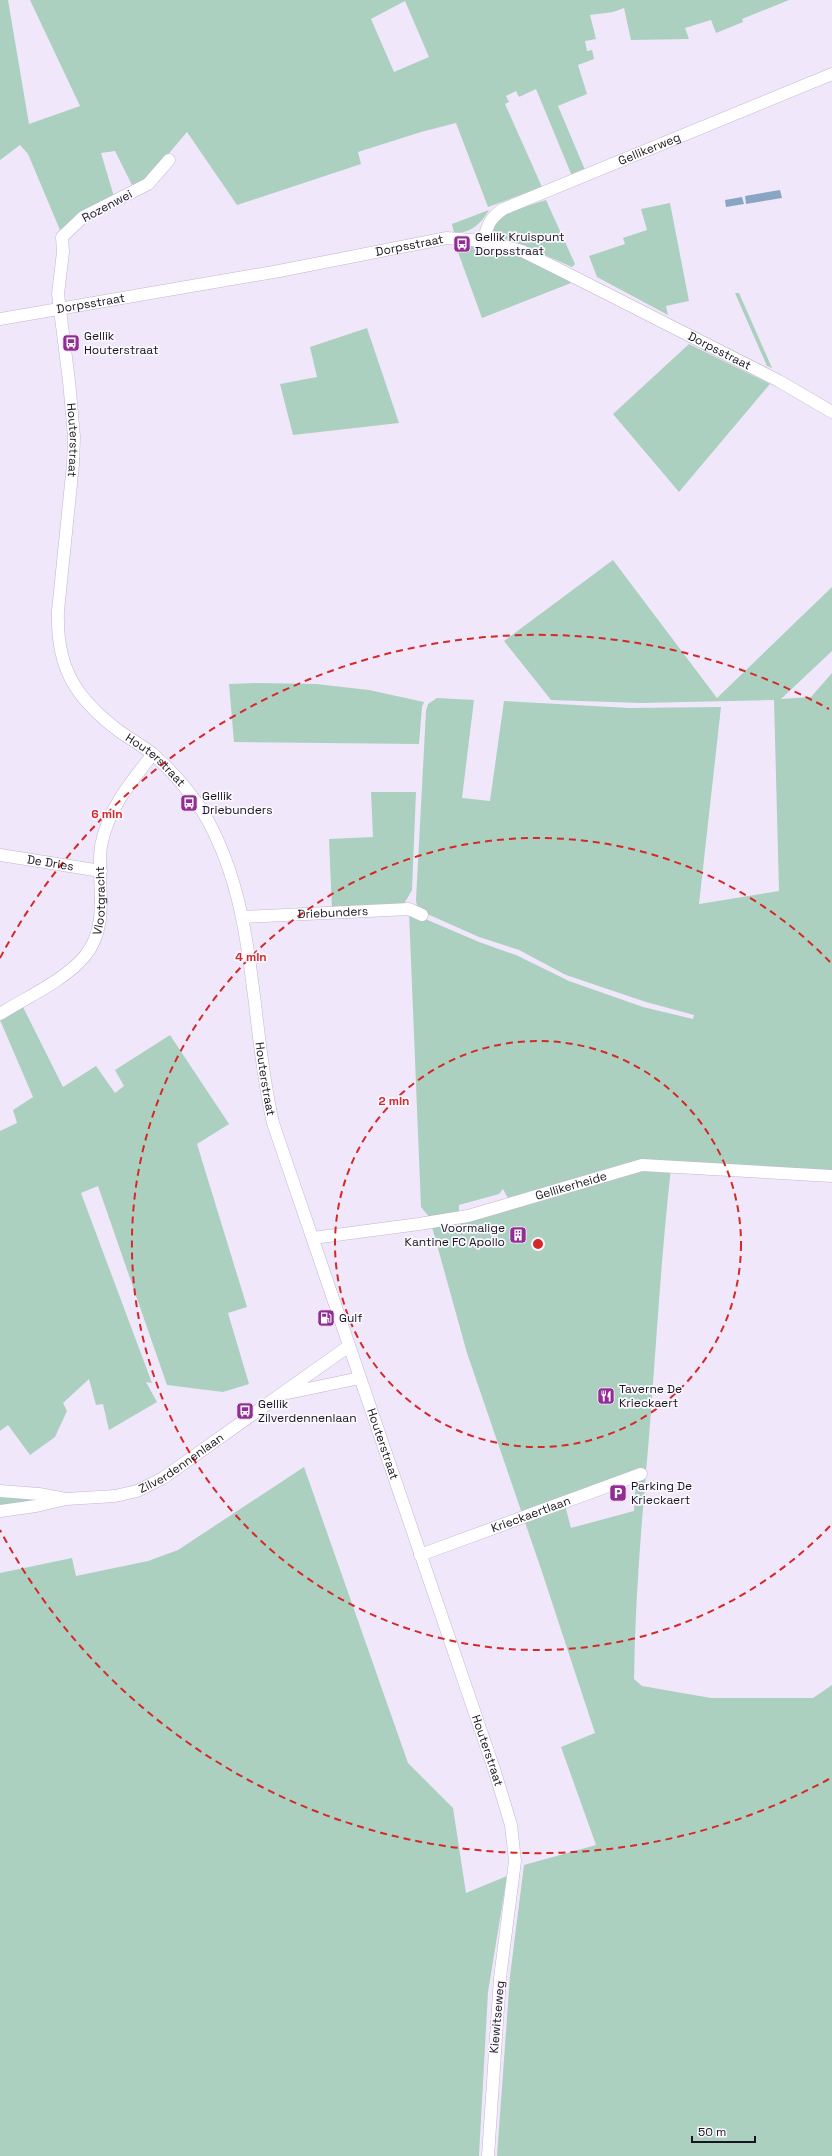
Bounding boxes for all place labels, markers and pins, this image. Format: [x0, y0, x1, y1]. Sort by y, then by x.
place label: Gellik Kruispunt Dorpsstraat [475, 229, 565, 259]
bus stop icon: Gellik Kruispunt Dorpsstraat [452, 234, 472, 254]
place label: Gellik Houterstraat [84, 328, 158, 358]
bus stop icon: Gellik Houterstraat [61, 333, 81, 353]
place label: Gellik Driebunders [202, 788, 273, 818]
bus stop icon: Gellik Driebunders [179, 793, 199, 813]
place label: Voormalige Kantine FC Apollo [405, 1220, 505, 1250]
building icon: Voormalige Kantine FC Apollo [508, 1225, 528, 1245]
centre of rings [531, 1237, 545, 1251]
fuel station icon: Gulf [316, 1308, 336, 1328]
place label: Gulf [339, 1310, 363, 1326]
place label: Taverne De Krieckaert [619, 1381, 682, 1411]
restaurant icon: Taverne De Krieckaert [596, 1386, 616, 1406]
place label: Gellik Zilverdennenlaan [258, 1396, 357, 1426]
bus stop icon: Gellik Zilverdennenlaan [235, 1401, 255, 1421]
place label: Parking De Krieckaert [631, 1478, 692, 1508]
parking icon: Parking De Krieckaert [608, 1483, 628, 1503]

